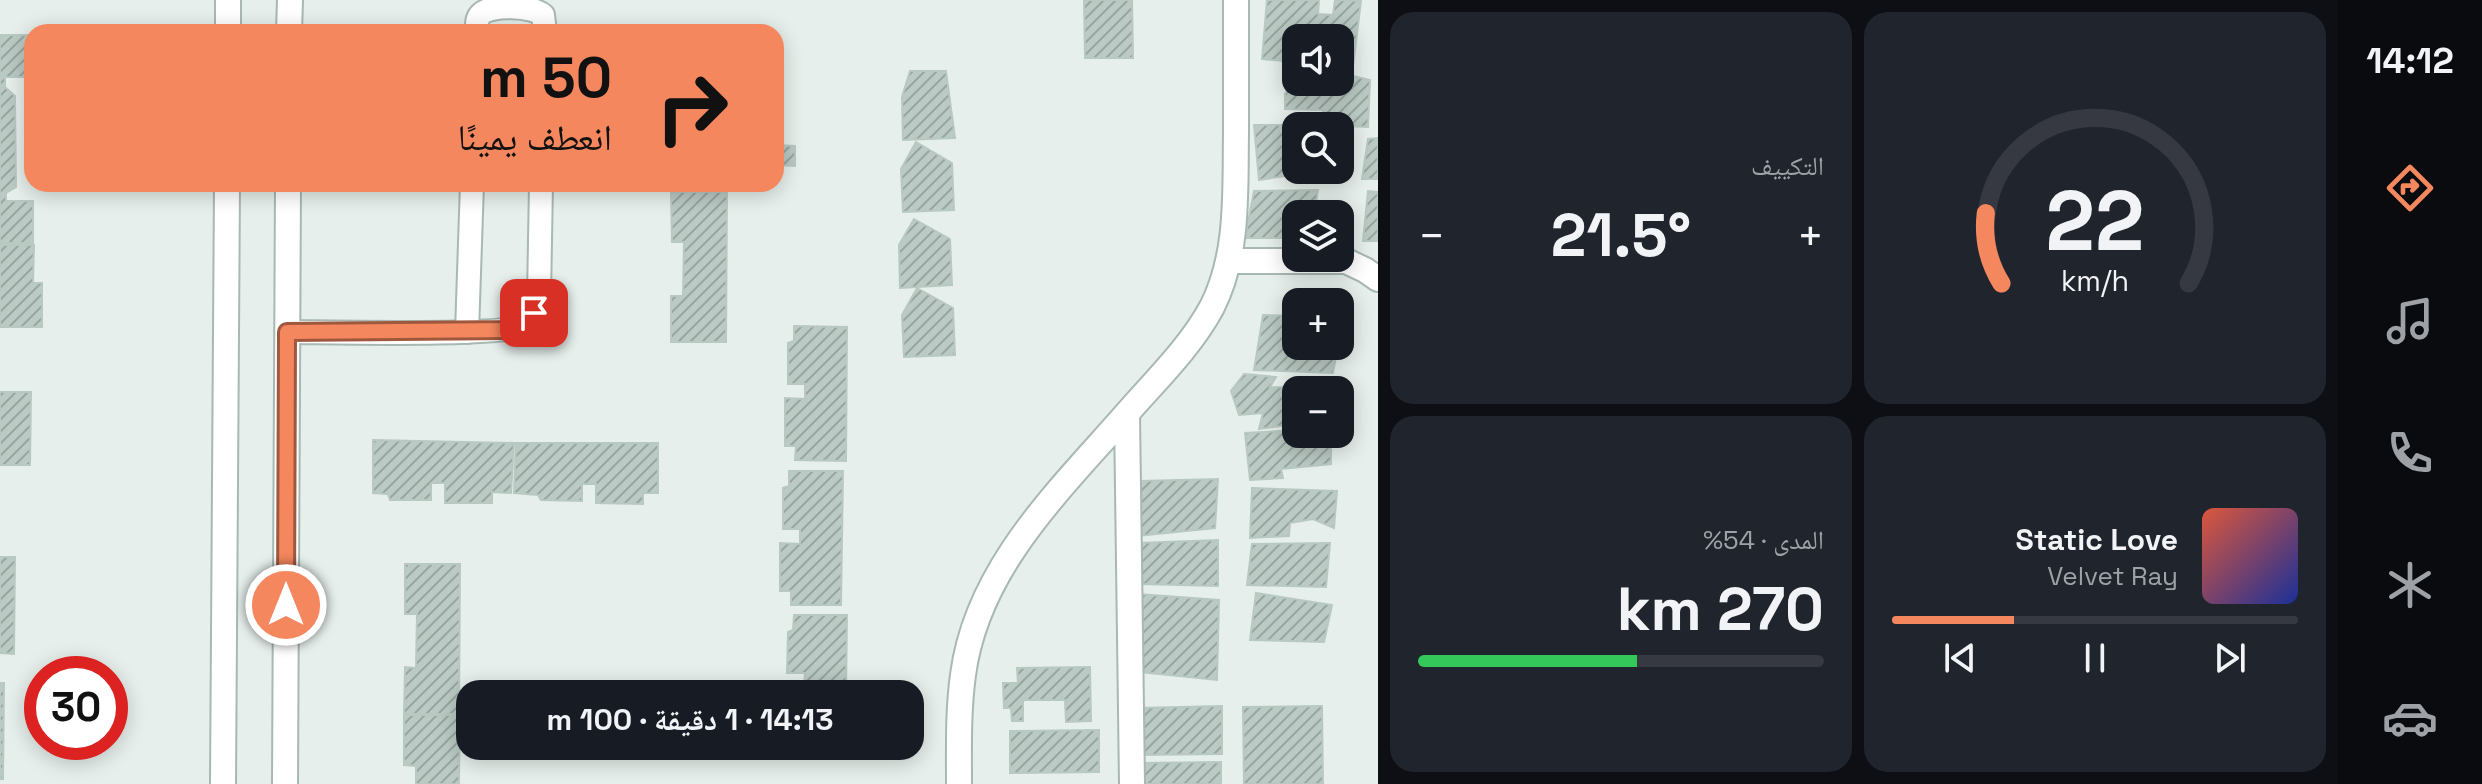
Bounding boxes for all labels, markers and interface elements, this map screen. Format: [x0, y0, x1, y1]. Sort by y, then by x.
map controls [1282, 24, 1354, 448]
button: sound [1282, 24, 1354, 96]
text: 14:12 [2366, 38, 2454, 84]
text: 50 m [480, 42, 612, 113]
icon: right [640, 56, 744, 160]
button: search [1282, 112, 1354, 184]
text: انعطف يمينًا [458, 115, 612, 161]
text: التكييف [1751, 149, 1824, 183]
icon: directions [2382, 160, 2438, 216]
text: 22 [2046, 168, 2144, 274]
text: 21.5° [1551, 197, 1691, 274]
button: layers [1282, 200, 1354, 272]
text: − [1418, 208, 1445, 264]
text: + [1797, 208, 1824, 264]
text: km/h [2061, 263, 2129, 299]
pin [500, 279, 568, 347]
button: + [1282, 288, 1354, 360]
icon: arrive [512, 291, 556, 335]
icon: music [2382, 293, 2438, 349]
button: − [1282, 376, 1354, 448]
icon: phone [2382, 425, 2438, 481]
text: Static Love [2015, 520, 2178, 559]
text: المدى · 54% [1703, 523, 1824, 557]
icon: climate [2382, 557, 2438, 613]
text: Velvet Ray [2047, 559, 2178, 593]
position arrow [244, 563, 328, 647]
text: 270 km [1617, 571, 1824, 648]
icon: previous [1938, 636, 1982, 680]
icon: pause [2073, 636, 2117, 680]
icon: next [2208, 636, 2252, 680]
speed limit sign: 30 [24, 656, 128, 760]
icon: car [2382, 690, 2438, 746]
text: 14:13 · 1 دقيقة · 100 m [547, 700, 833, 739]

